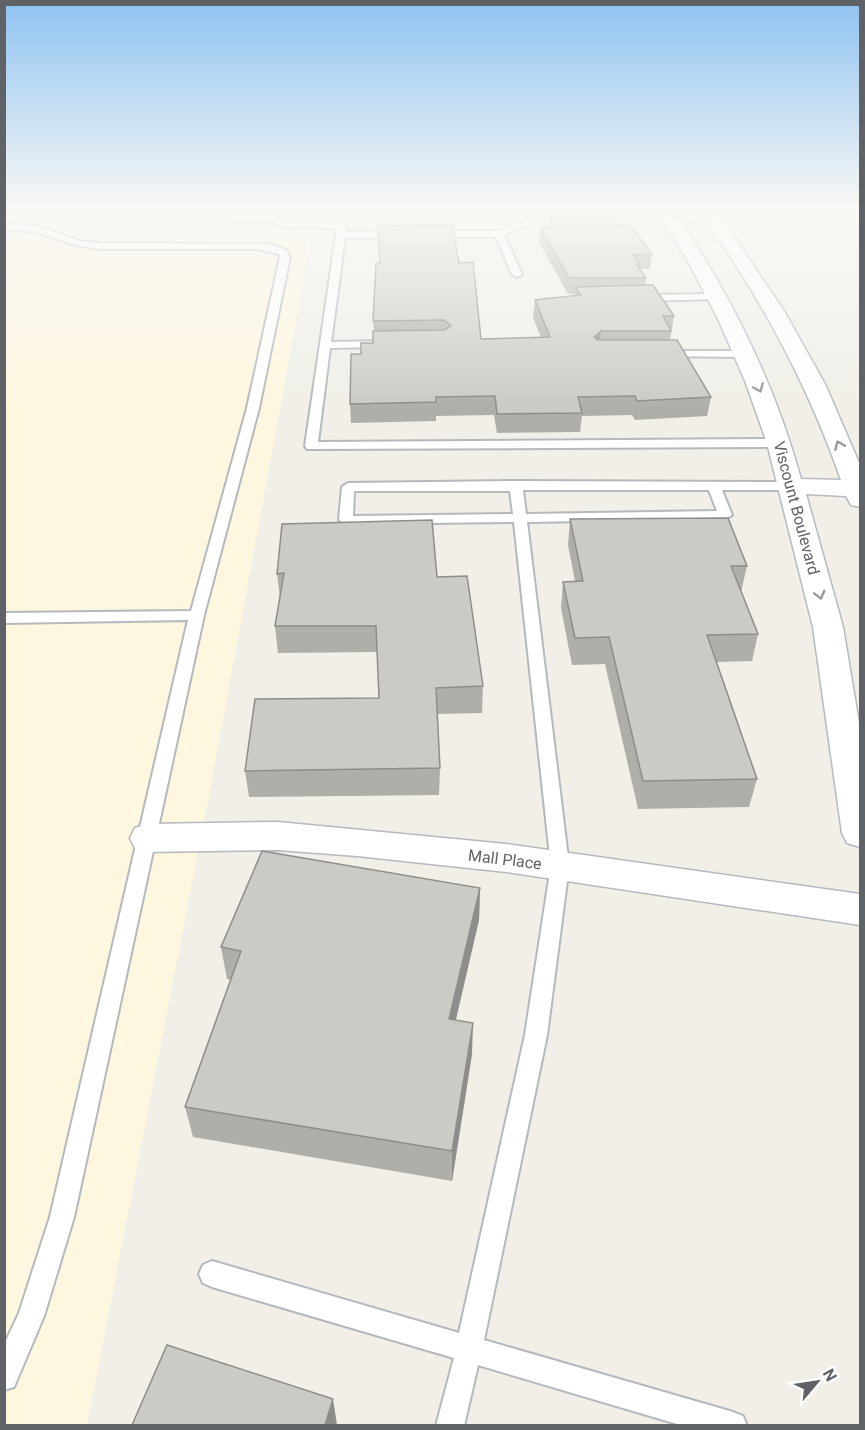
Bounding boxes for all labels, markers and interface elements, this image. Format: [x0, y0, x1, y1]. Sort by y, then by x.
one-way arrow [752, 382, 764, 393]
street label: Viscount Boulevard [770, 439, 823, 577]
one-way arrow [834, 440, 846, 451]
one-way arrow [813, 589, 825, 600]
street label: Mall Place [467, 846, 543, 873]
north arrow [787, 1352, 847, 1412]
text: N [819, 1365, 841, 1385]

